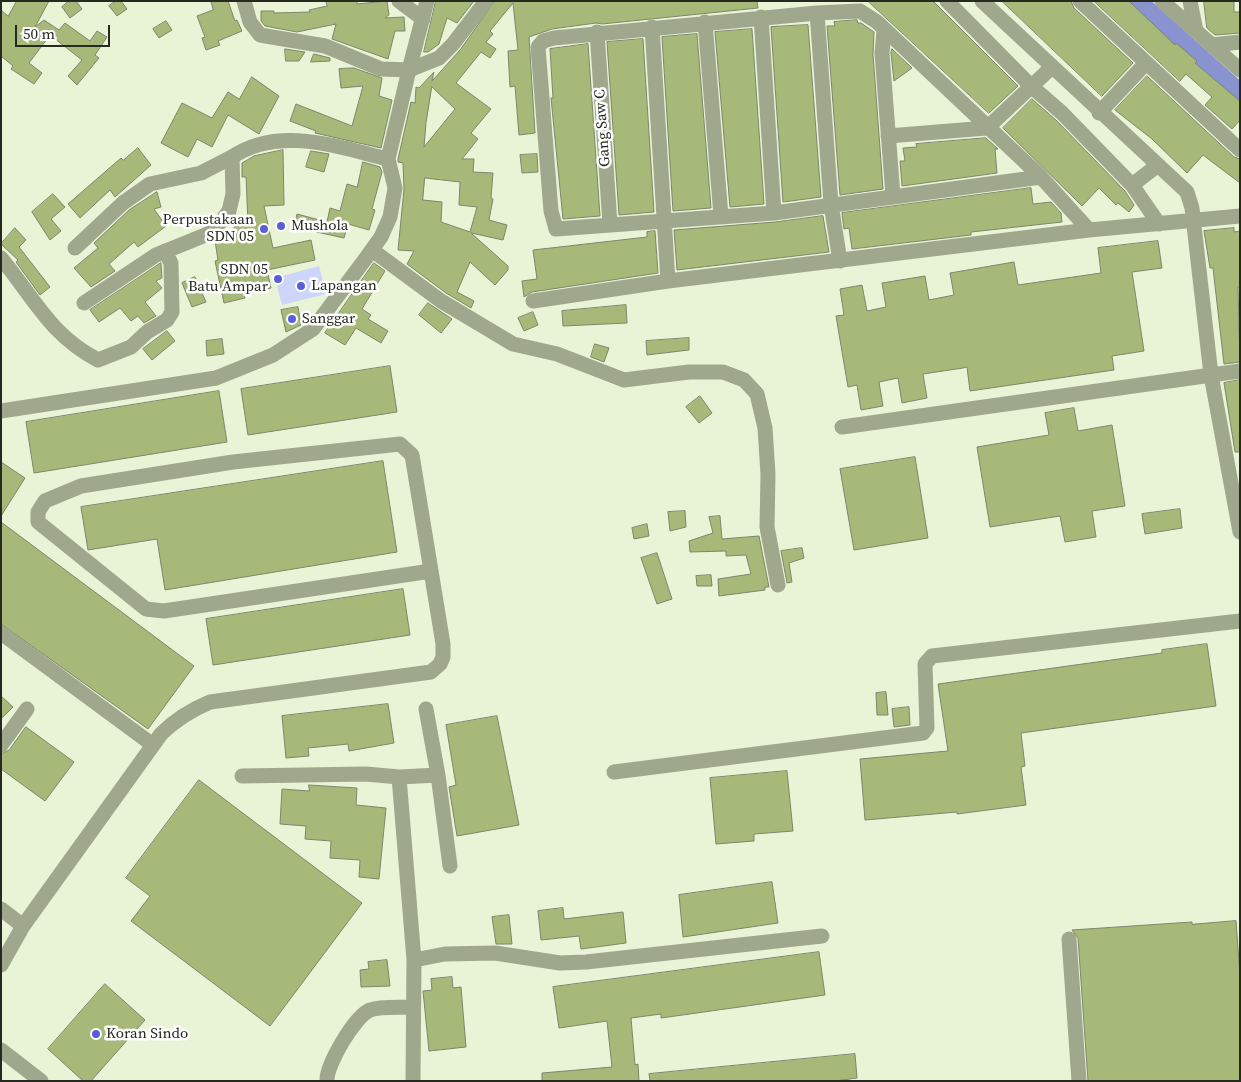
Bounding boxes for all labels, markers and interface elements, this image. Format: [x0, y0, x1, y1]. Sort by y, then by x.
scale bar [18, 15, 112, 47]
text: 50 m [23, 23, 55, 44]
street label: Gang Saw C [591, 89, 615, 167]
place label: Perpustakaan SDN 05 [163, 211, 254, 246]
place label: Mushola [291, 217, 348, 235]
marker: Mushola [275, 220, 287, 232]
marker: Perpustakaan SDN 05 [258, 223, 270, 235]
place label: SDN 05 Batu Ampar [188, 261, 268, 296]
marker: SDN 05 Batu Ampar [272, 273, 284, 285]
place label: Lapangan [311, 277, 377, 295]
marker: Lapangan [295, 280, 307, 292]
place label: Sanggar [302, 310, 355, 328]
marker: Sanggar [286, 313, 298, 325]
place label: Koran Sindo [106, 1025, 188, 1043]
marker: Koran Sindo [90, 1028, 102, 1040]

